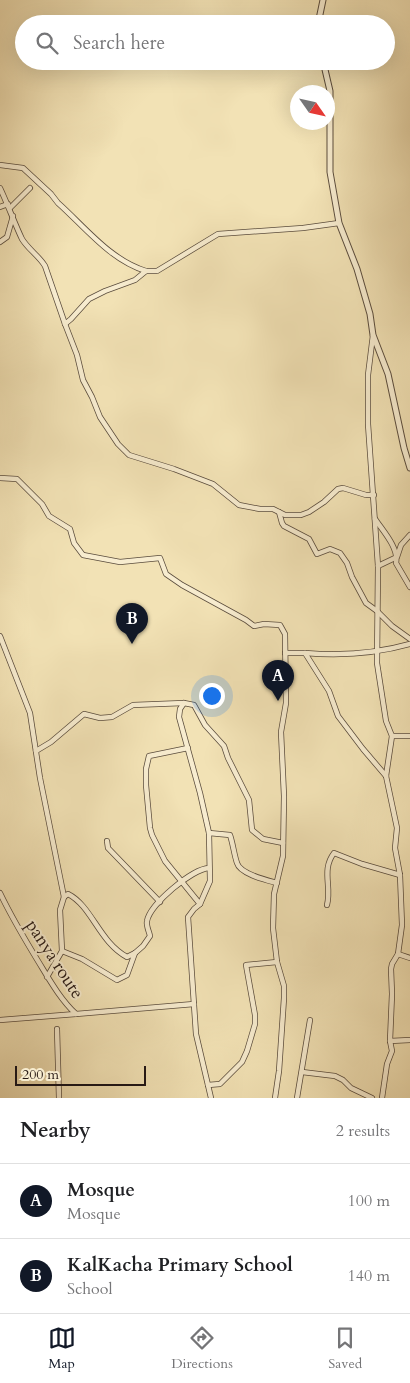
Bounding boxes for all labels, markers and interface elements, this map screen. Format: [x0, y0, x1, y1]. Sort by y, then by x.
search box [15, 15, 395, 70]
icon: search [33, 29, 61, 57]
text: Search here [73, 30, 165, 56]
north arrow [290, 85, 335, 130]
pin: B [116, 603, 148, 644]
pin: A [262, 660, 294, 701]
your location [199, 683, 225, 709]
street label: panya route [20, 915, 90, 1004]
scale bar [15, 1063, 146, 1086]
text: 200 m [22, 1065, 59, 1084]
text: Nearby [20, 1116, 91, 1145]
text: 2 results [336, 1120, 390, 1142]
text: Mosque [67, 1177, 135, 1203]
text: A [30, 1190, 42, 1212]
text: 100 m [348, 1190, 390, 1212]
text: Mosque [67, 1203, 121, 1225]
text: KalKacha Primary School [67, 1252, 293, 1278]
text: B [30, 1265, 42, 1287]
text: 140 m [348, 1265, 390, 1287]
text: School [67, 1278, 112, 1300]
tab: Map [48, 1324, 76, 1373]
tab: Directions [171, 1324, 233, 1373]
tab: Saved [328, 1324, 362, 1373]

